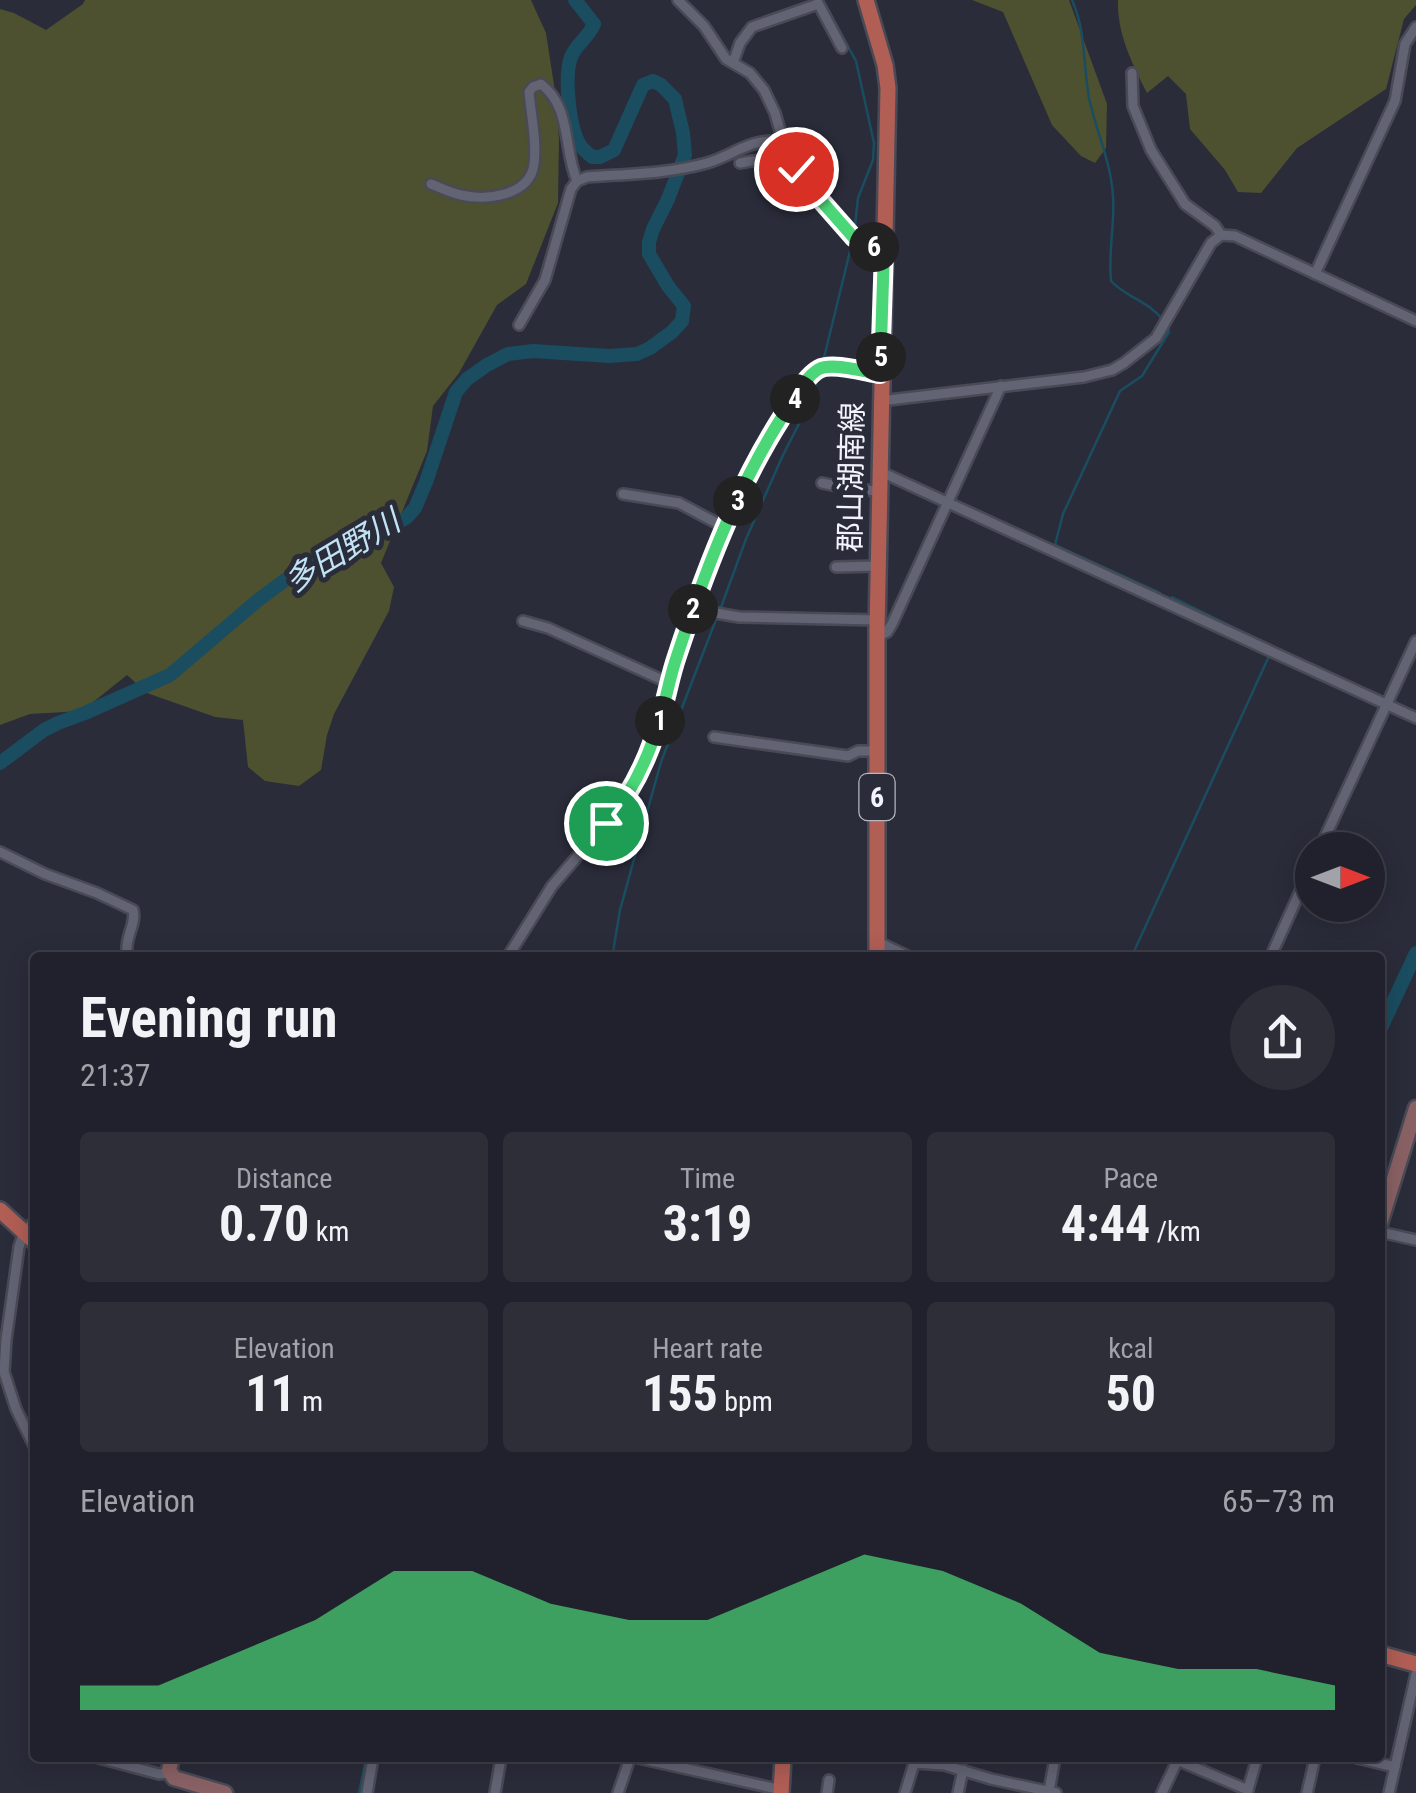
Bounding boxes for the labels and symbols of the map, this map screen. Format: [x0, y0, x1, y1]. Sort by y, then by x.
pin [754, 127, 839, 212]
pin: 6 [849, 222, 899, 272]
pin: 5 [856, 332, 906, 382]
pin: 4 [770, 374, 820, 424]
street label: 郡山湖南線 [832, 402, 870, 552]
pin: 3 [713, 476, 763, 526]
water label: 多田野川 [277, 500, 409, 600]
pin: 2 [668, 584, 718, 634]
pin: 1 [635, 696, 685, 746]
road number: 6 [860, 774, 894, 820]
pin [564, 781, 649, 866]
north arrow [1295, 832, 1385, 922]

